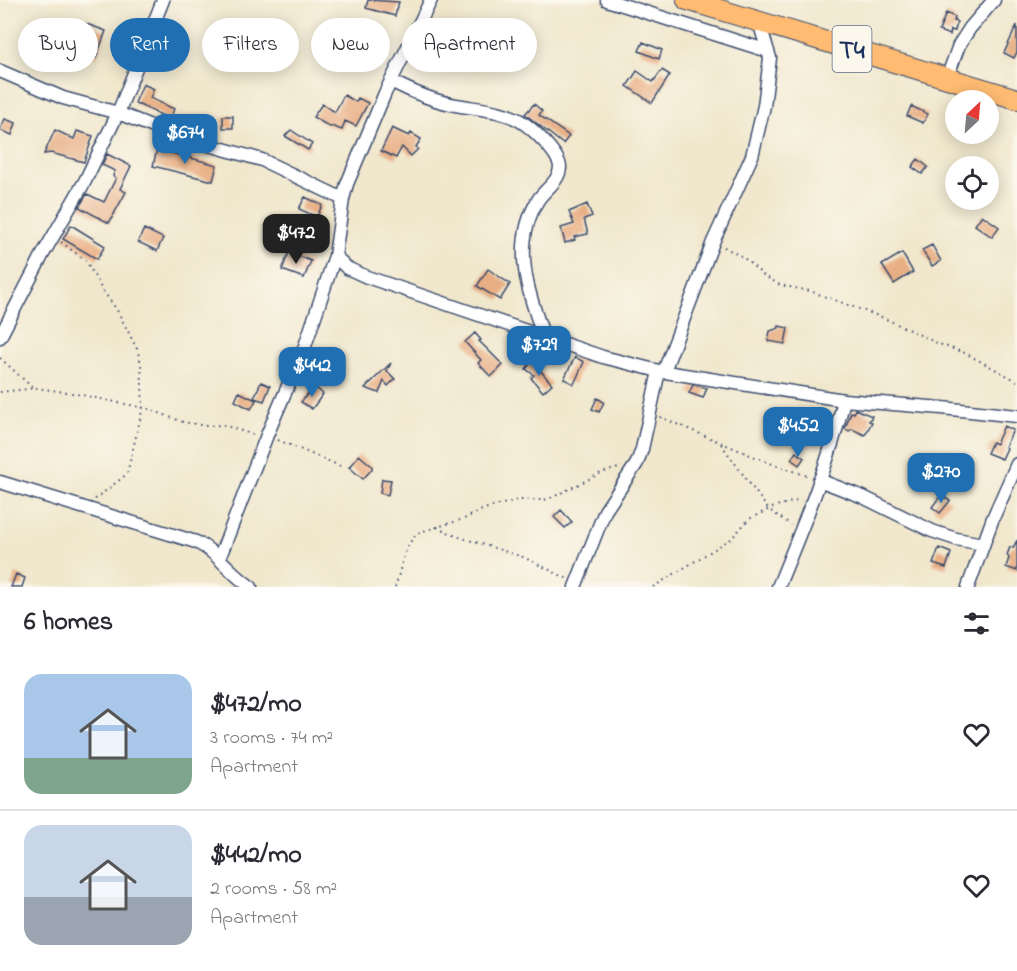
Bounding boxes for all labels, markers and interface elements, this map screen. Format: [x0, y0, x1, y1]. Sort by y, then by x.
chip: Buy [18, 18, 98, 72]
chip: Rent [110, 18, 190, 72]
chip: Filters [202, 18, 299, 72]
chip: New [311, 18, 390, 72]
chip: Apartment [402, 18, 537, 72]
road number: T4 [832, 26, 872, 72]
north arrow [945, 90, 999, 144]
map controls [945, 90, 999, 210]
pin: $674 [149, 114, 221, 165]
text: $674 [166, 119, 204, 148]
button: locate [945, 156, 999, 210]
pin: $472 [260, 214, 332, 265]
text: $472 [277, 219, 315, 248]
pin: $729 [503, 326, 575, 377]
text: $729 [521, 331, 557, 360]
pin: $442 [276, 347, 348, 398]
text: $442 [293, 352, 331, 381]
pin: $452 [762, 407, 834, 458]
text: $452 [777, 412, 819, 441]
pin: $270 [905, 453, 977, 504]
text: $270 [922, 458, 960, 487]
text: 6 homes [24, 604, 113, 642]
icon: filters [960, 607, 993, 640]
text: $472/mo [210, 686, 302, 724]
icon: home [72, 698, 144, 770]
icon: heart [960, 718, 993, 751]
text: 3 rooms · 74 m² [210, 724, 333, 753]
text: Apartment [210, 753, 298, 782]
text: $442/mo [210, 837, 302, 875]
icon: home [72, 849, 144, 921]
icon: heart [960, 869, 993, 902]
text: 2 rooms · 58 m² [210, 875, 337, 904]
text: Apartment [210, 904, 298, 933]

